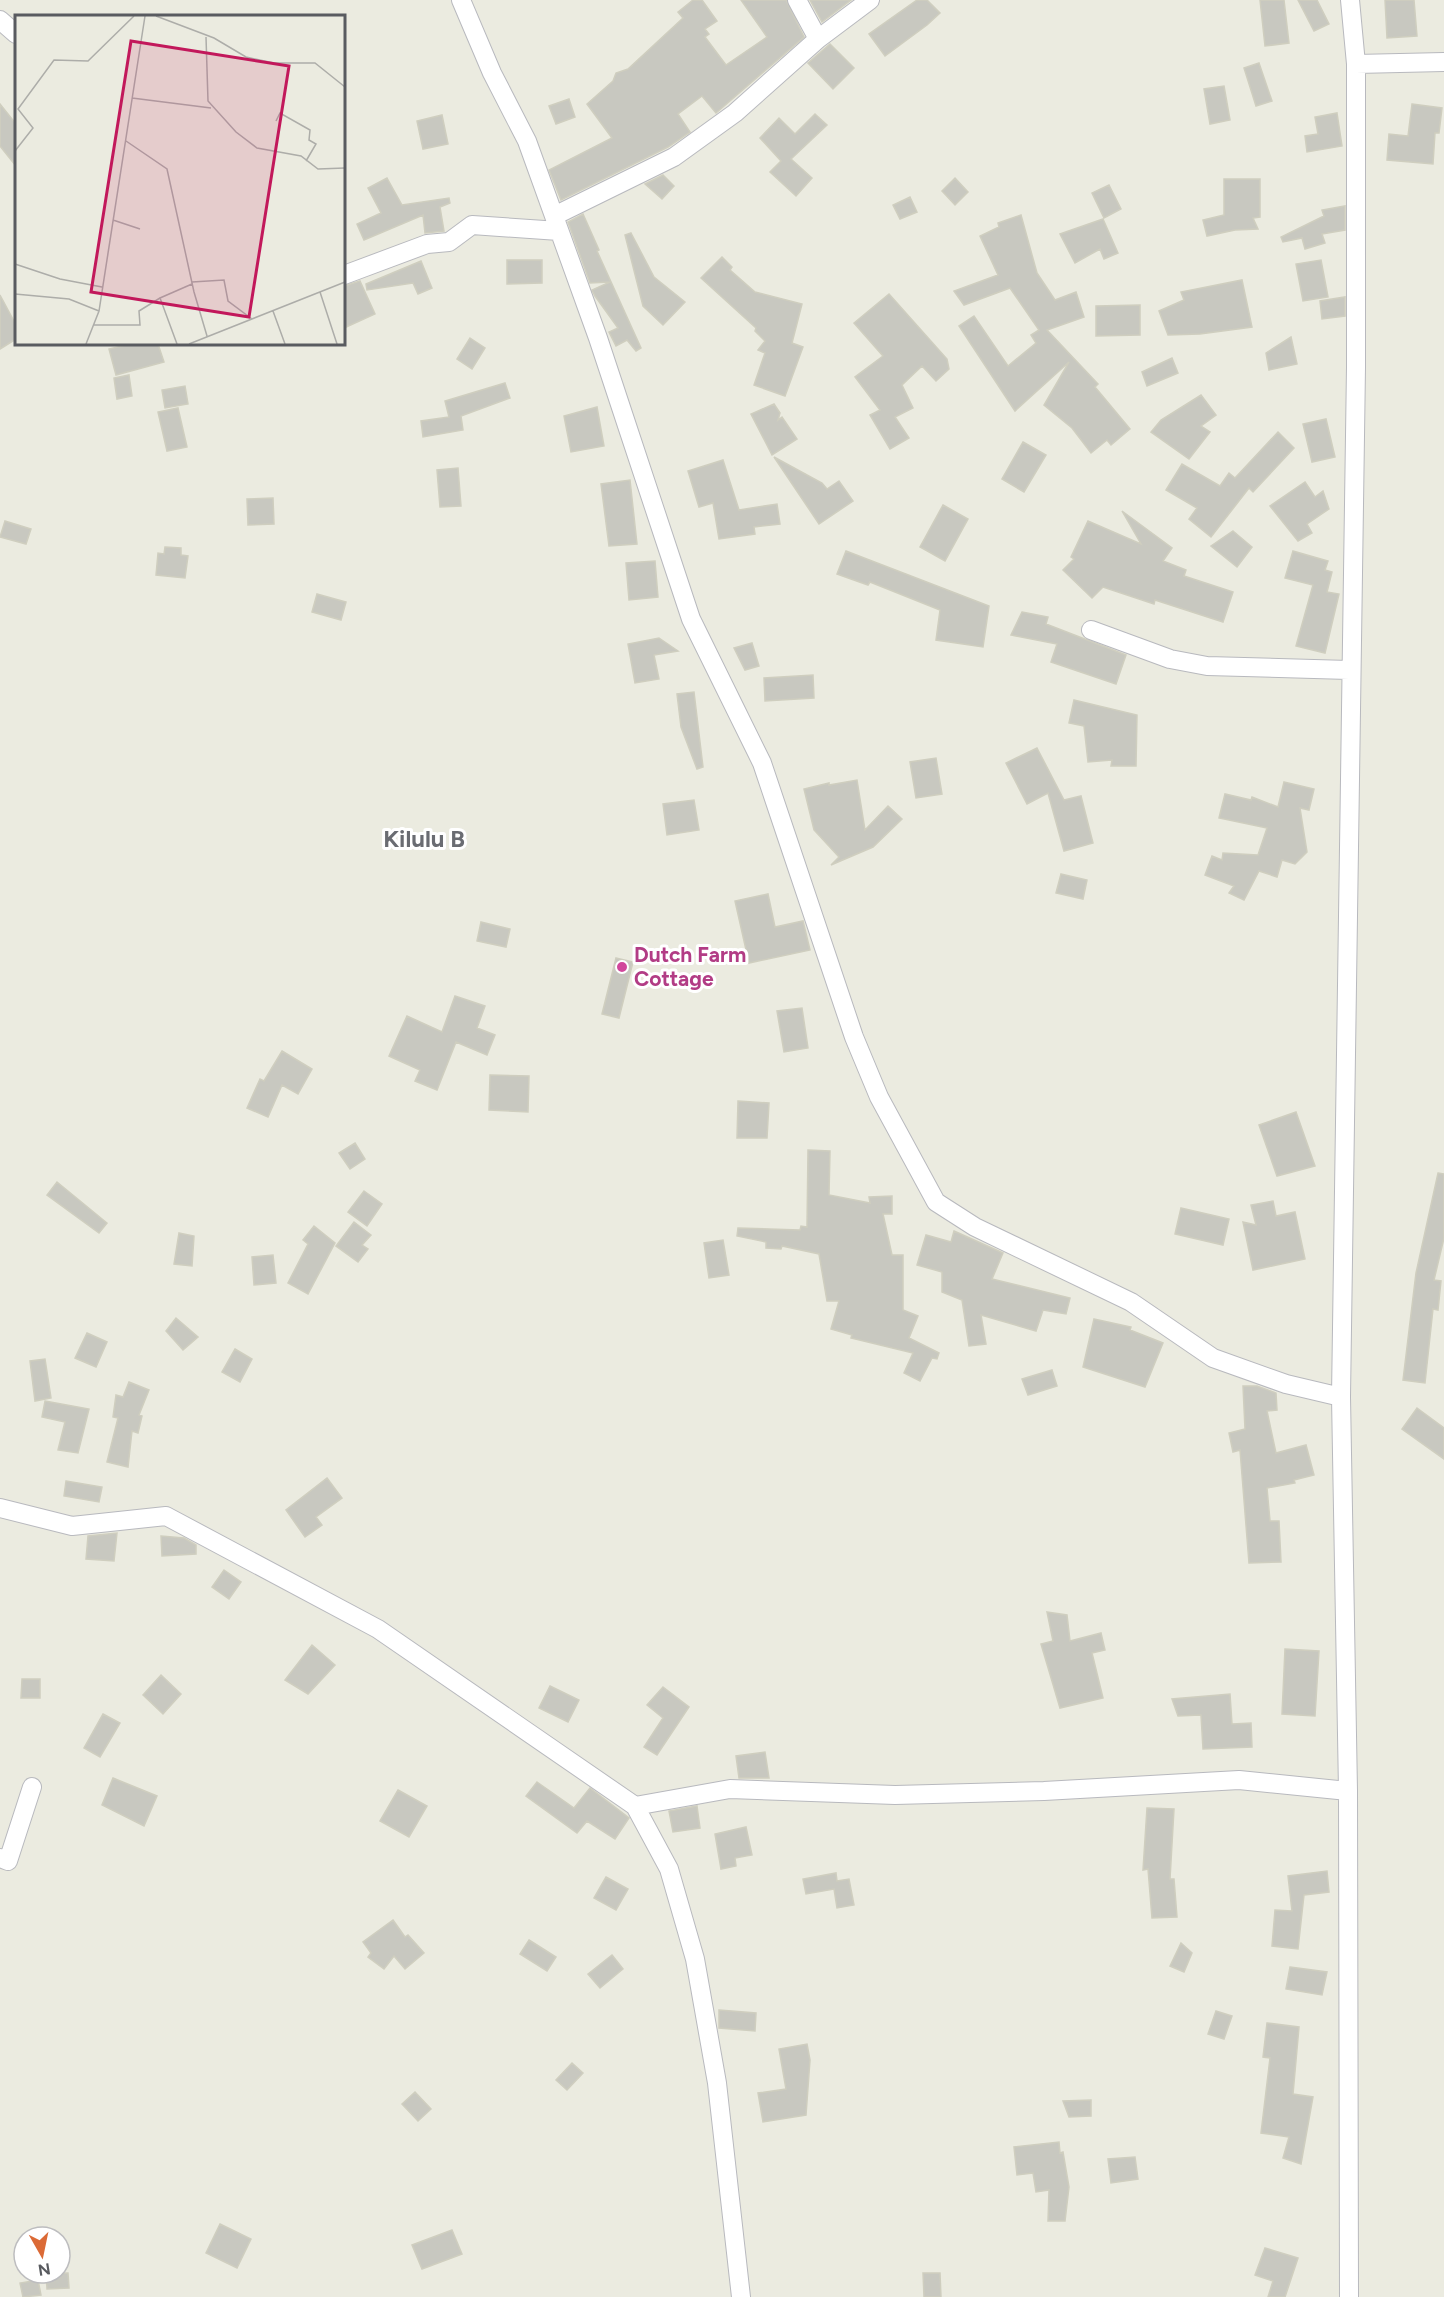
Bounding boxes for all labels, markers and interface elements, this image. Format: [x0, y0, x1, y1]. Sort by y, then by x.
inset map [15, 15, 345, 345]
district label: Kilulu B [383, 824, 465, 853]
place label: Dutch Farm Cottage [634, 942, 746, 991]
marker: Dutch Farm Cottage [615, 960, 629, 974]
north arrow [12, 2225, 72, 2285]
text: N [37, 2259, 52, 2280]

